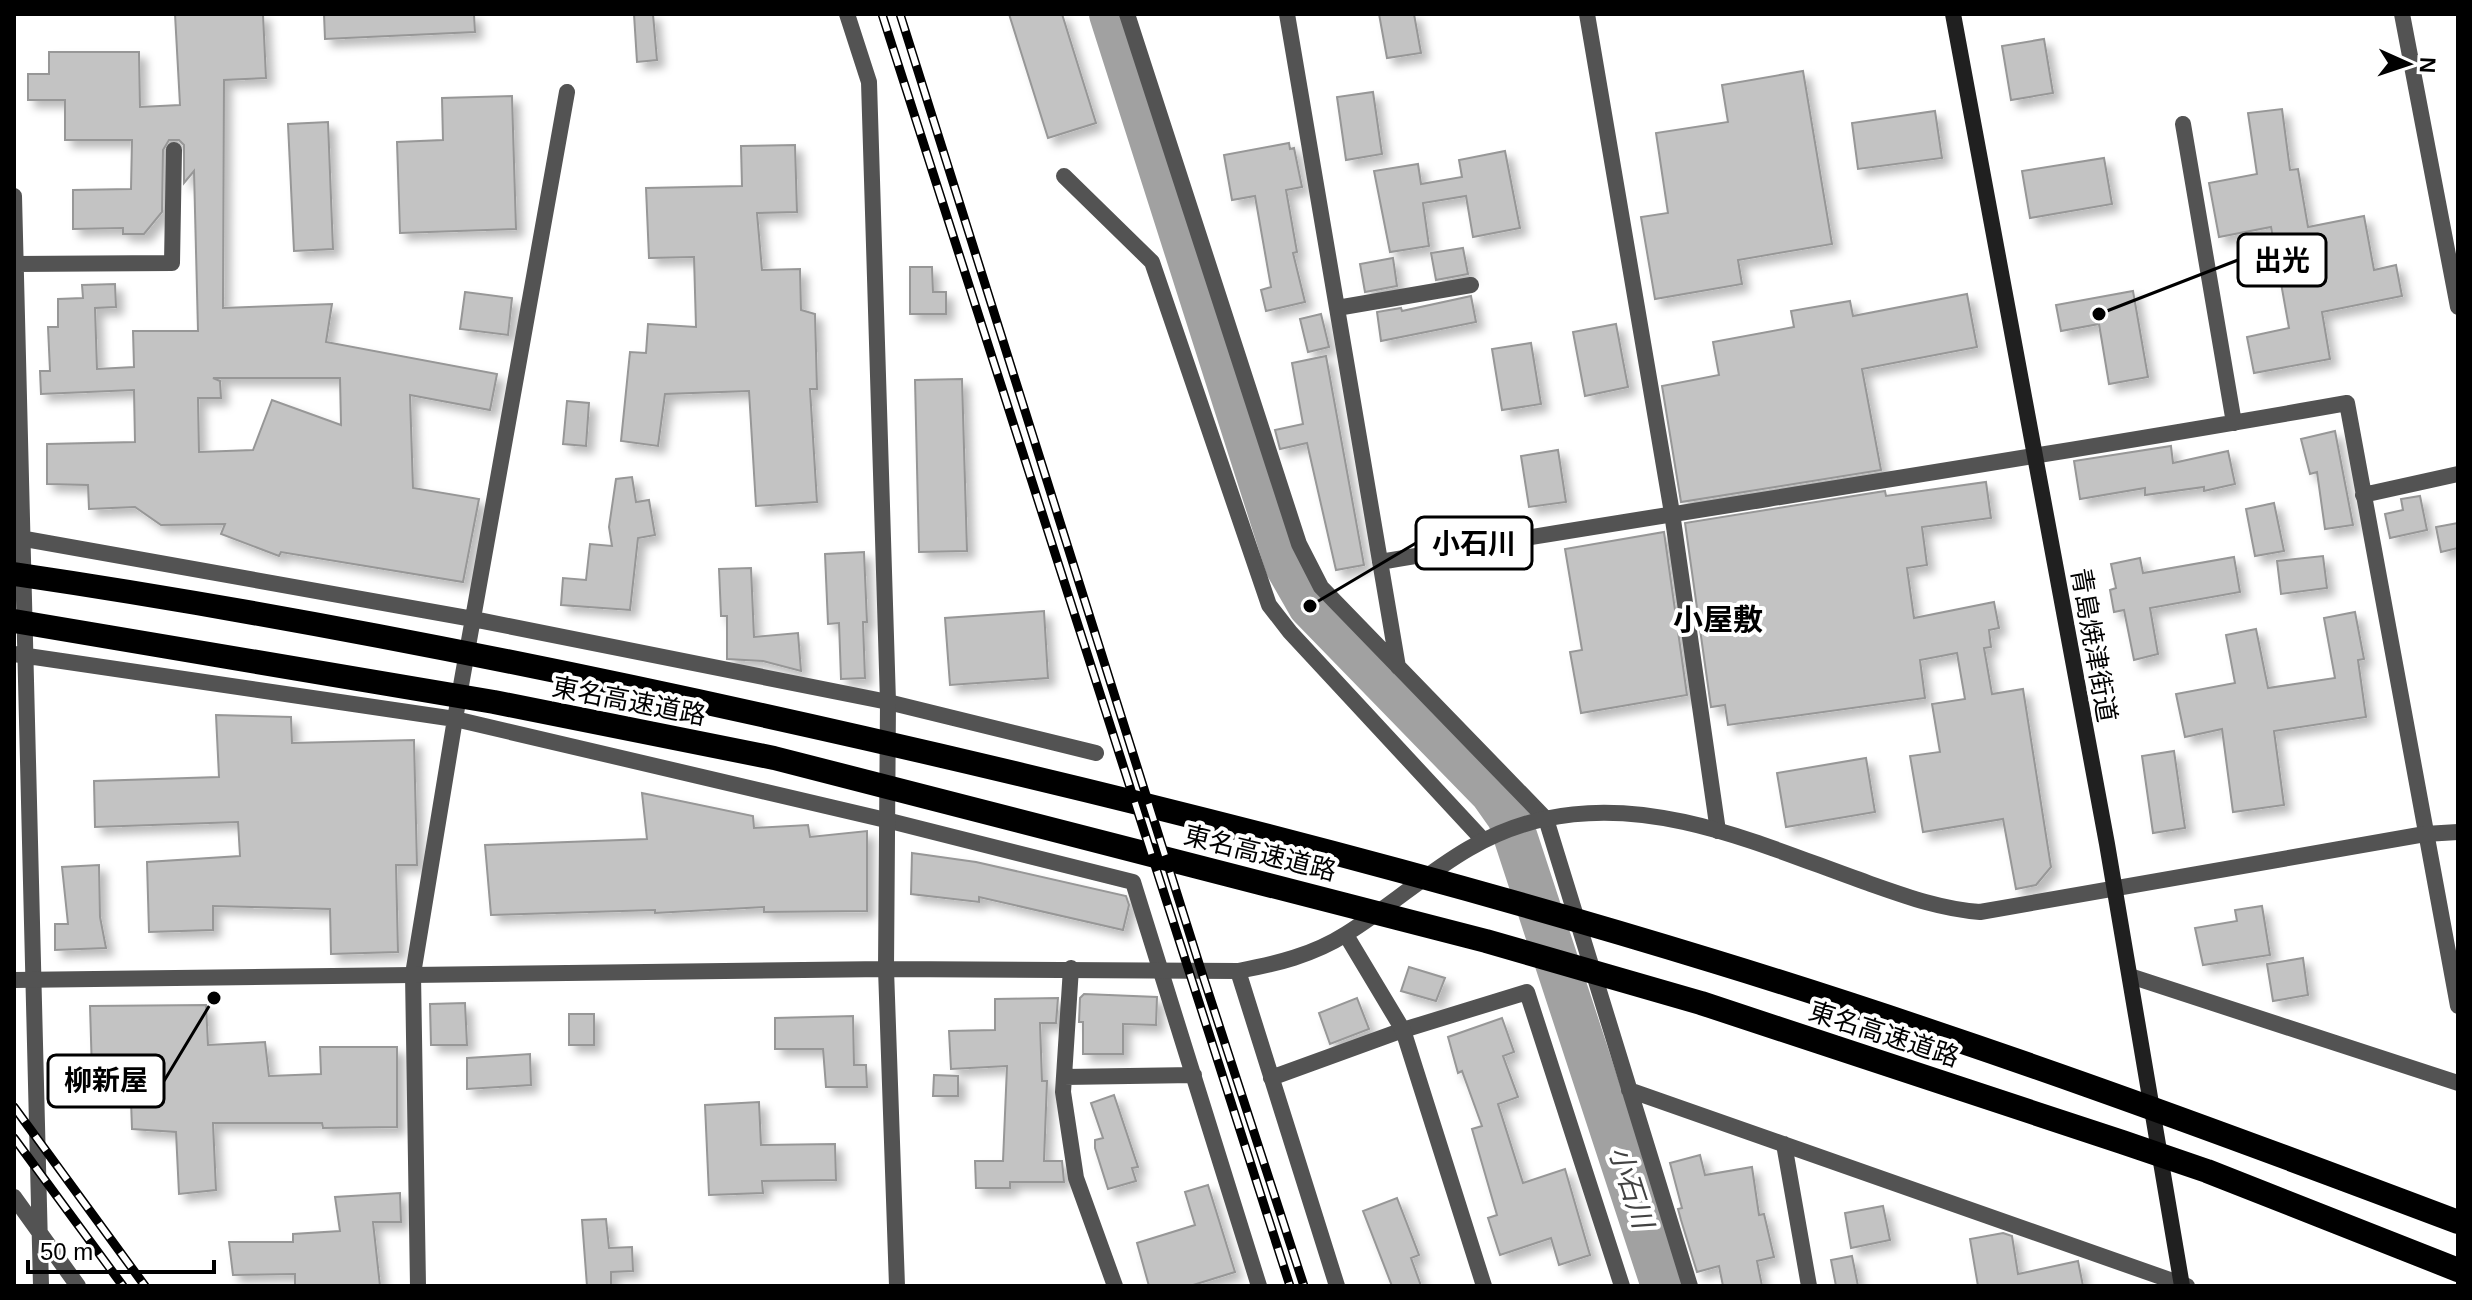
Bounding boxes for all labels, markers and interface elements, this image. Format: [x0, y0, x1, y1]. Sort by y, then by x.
north arrow [2368, 24, 2448, 104]
text: N [2415, 56, 2440, 74]
callout: 出光 [2238, 234, 2326, 286]
text: 出光 [2254, 245, 2310, 276]
callout: 小石川 [1416, 517, 1532, 569]
text: 小石川 [1432, 528, 1516, 559]
street label: 青島焼津街道 [2066, 566, 2122, 724]
district label: 小屋敷 [1673, 603, 1763, 636]
street label: 東名高速道路 [550, 671, 708, 731]
street label: 東名高速道路 [1181, 820, 1339, 886]
street label: 東名高速道路 [1805, 996, 1963, 1072]
callout: 柳新屋 [48, 1055, 164, 1107]
text: 柳新屋 [64, 1065, 148, 1096]
water label: 小石川 [1603, 1142, 1660, 1235]
scale bar [28, 1224, 214, 1274]
text: 50 m [40, 1238, 93, 1265]

